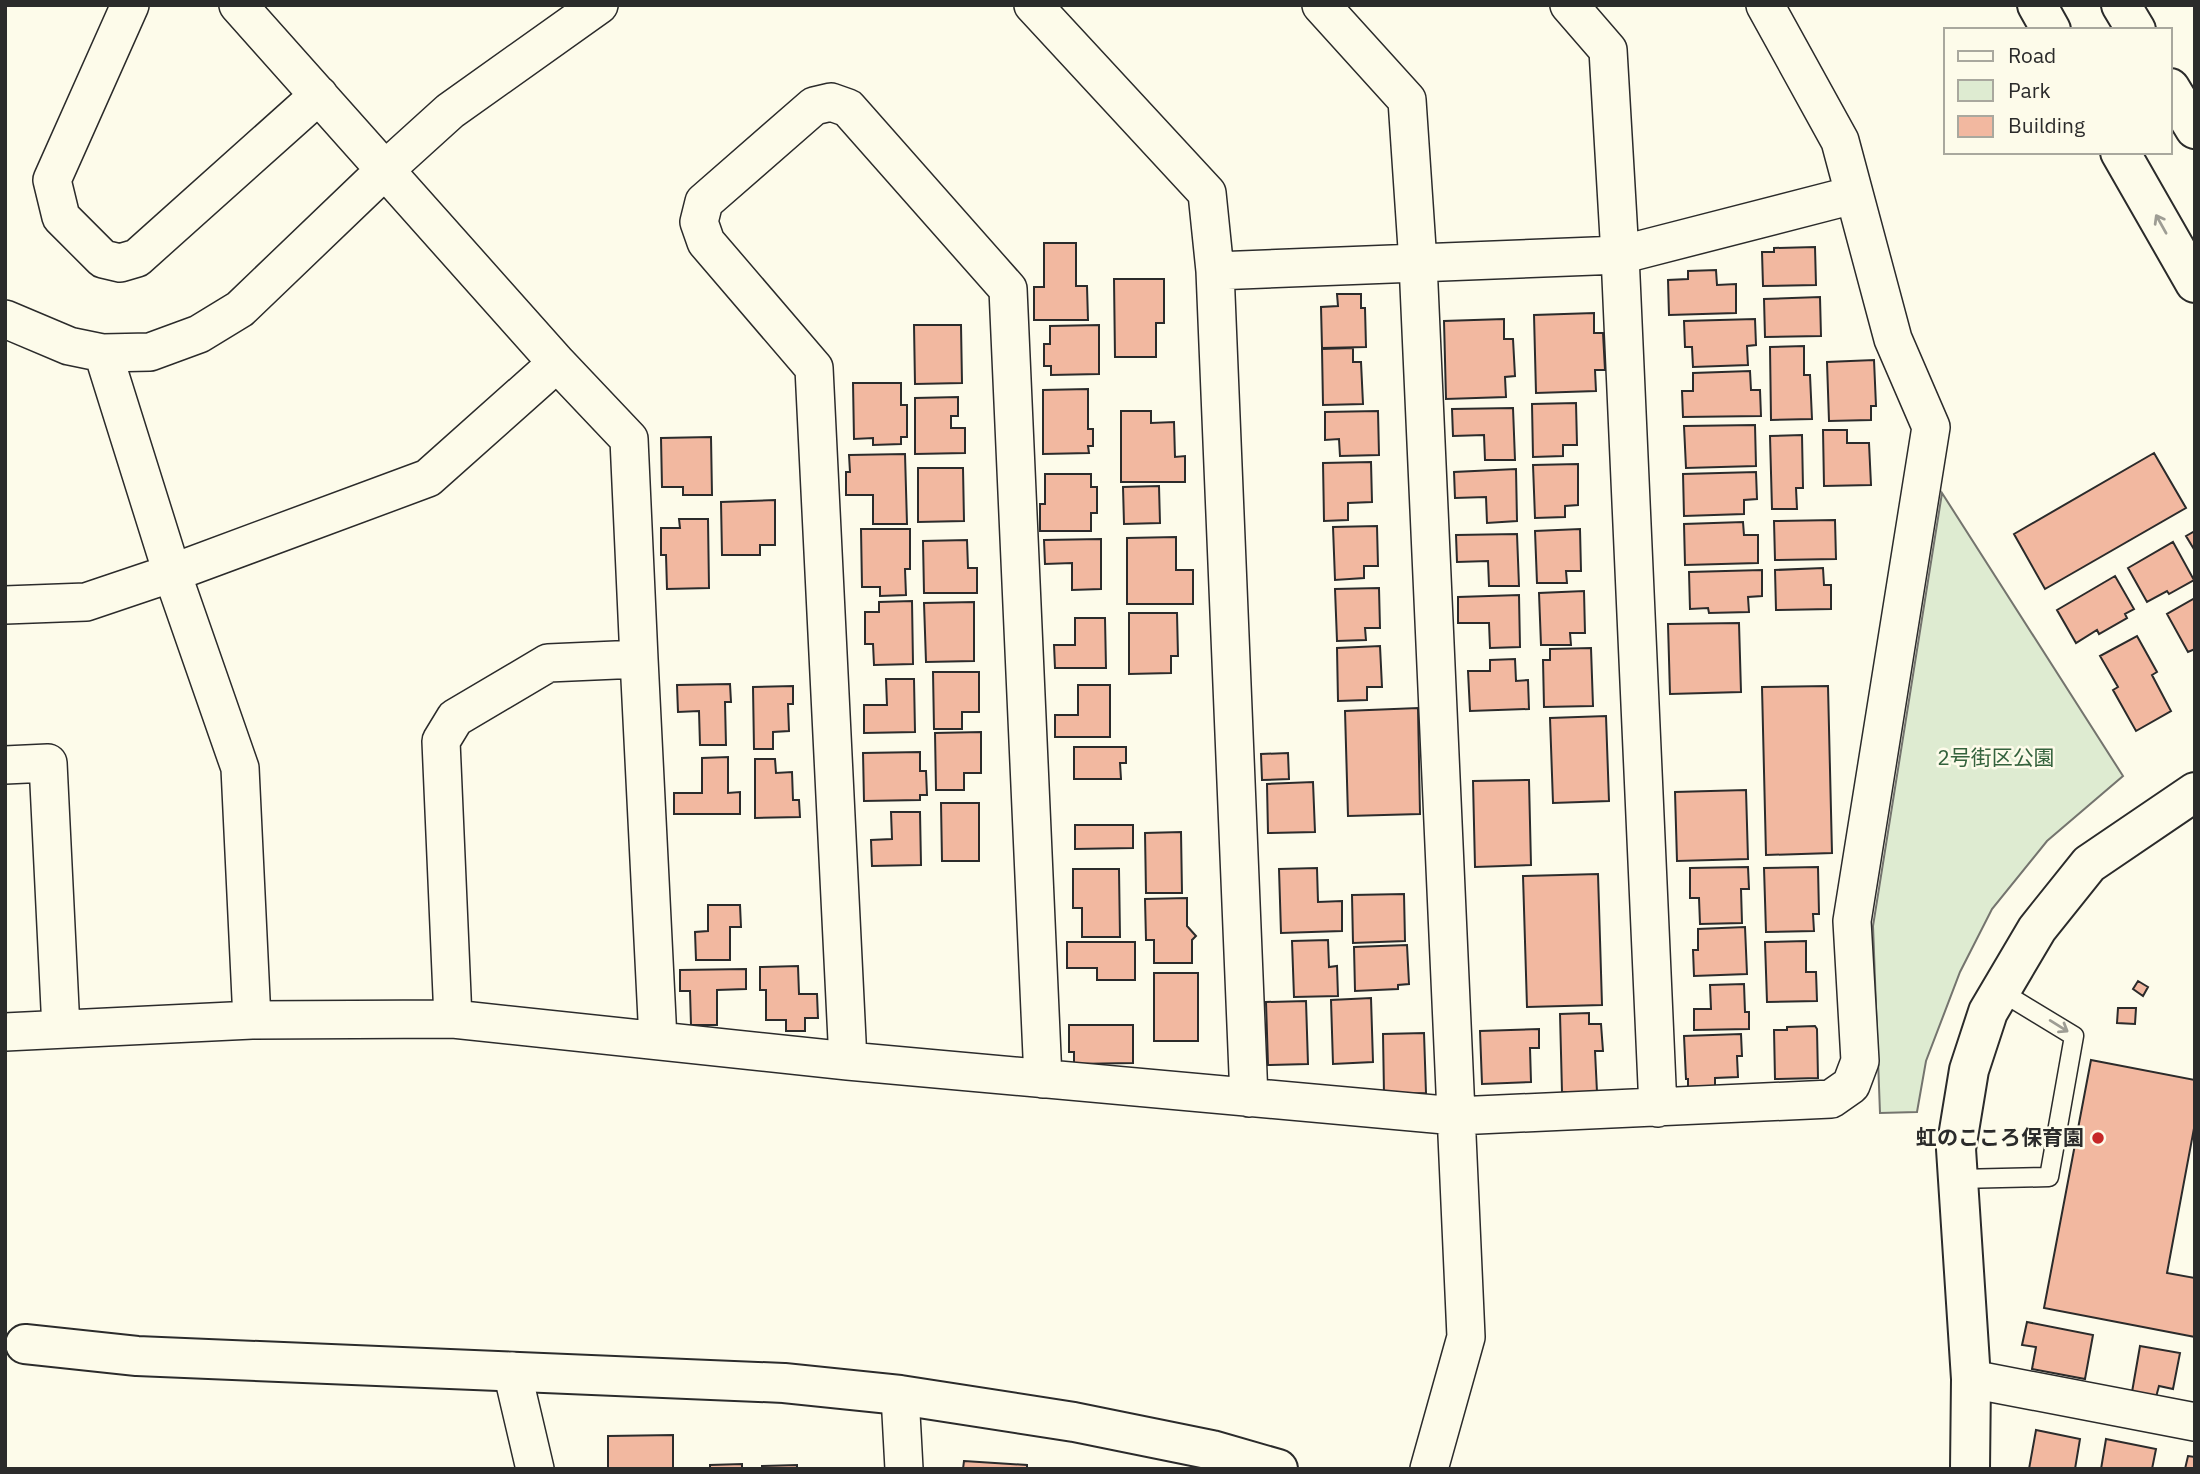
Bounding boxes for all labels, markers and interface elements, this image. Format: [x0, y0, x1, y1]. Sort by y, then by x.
legend [1944, 28, 2172, 154]
text: Road [2008, 41, 2056, 69]
text: Park [2008, 76, 2051, 104]
text: Building [2008, 111, 2085, 139]
one-way arrow [2154, 214, 2167, 235]
park label: 2号街区公園 [1937, 743, 2055, 771]
one-way arrow [2049, 1019, 2068, 1034]
place label: 虹のこころ保育園 [1916, 1123, 2084, 1151]
marker: 虹のこころ保育園 [2090, 1130, 2106, 1146]

